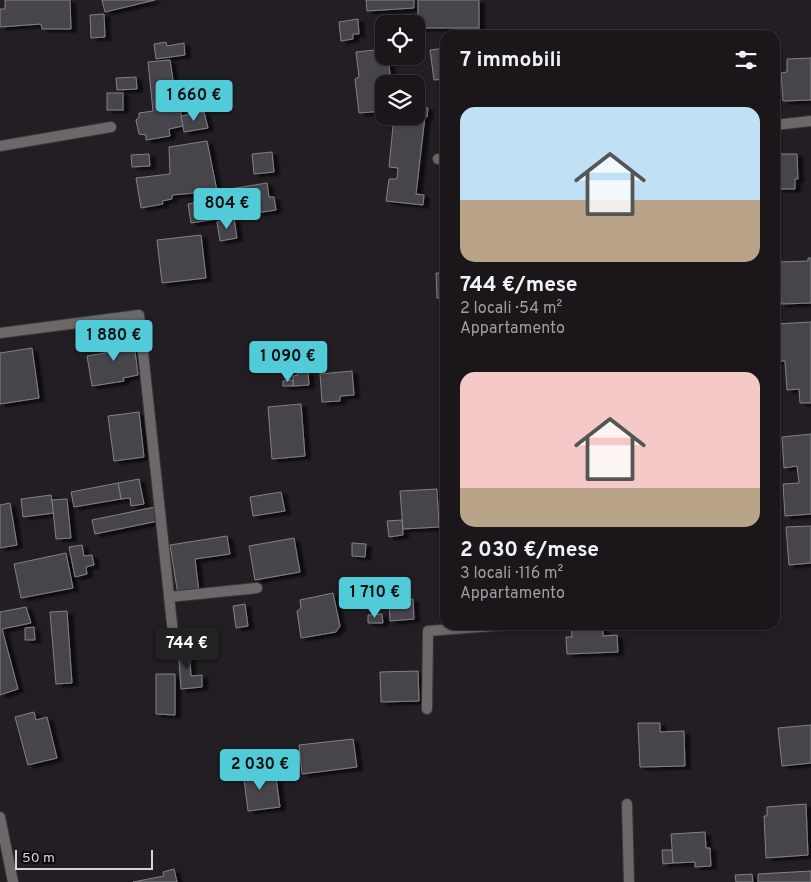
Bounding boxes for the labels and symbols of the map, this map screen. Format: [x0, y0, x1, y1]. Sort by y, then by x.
pin: 1 660 € [148, 80, 240, 122]
pin: 804 € [192, 188, 262, 230]
pin: 1 880 € [68, 320, 160, 362]
pin: 1 090 € [242, 340, 334, 383]
pin: 1 710 € [329, 576, 421, 619]
pin: 744 € [152, 628, 222, 670]
pin: 2 030 € [214, 748, 306, 791]
scale bar [15, 847, 152, 870]

